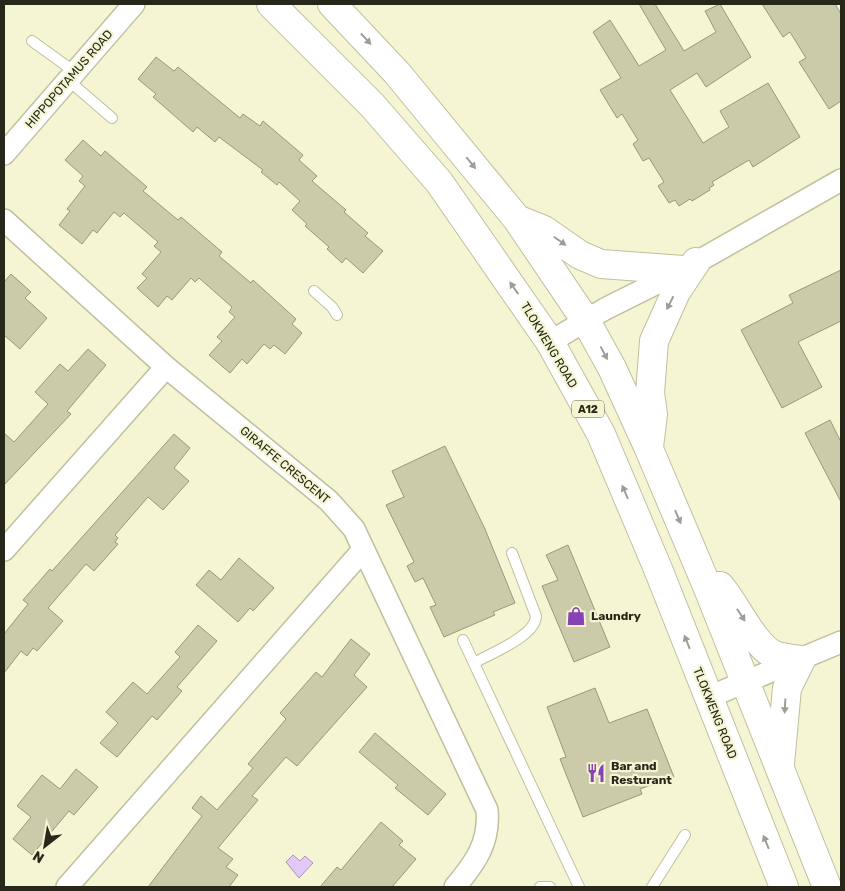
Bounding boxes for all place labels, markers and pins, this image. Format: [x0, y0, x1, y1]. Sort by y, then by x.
shop icon: Laundry [565, 605, 587, 627]
place label: Laundry [591, 609, 641, 623]
place label: Bar and Resturant [611, 759, 672, 787]
restaurant icon: Bar and Resturant [585, 762, 607, 784]

